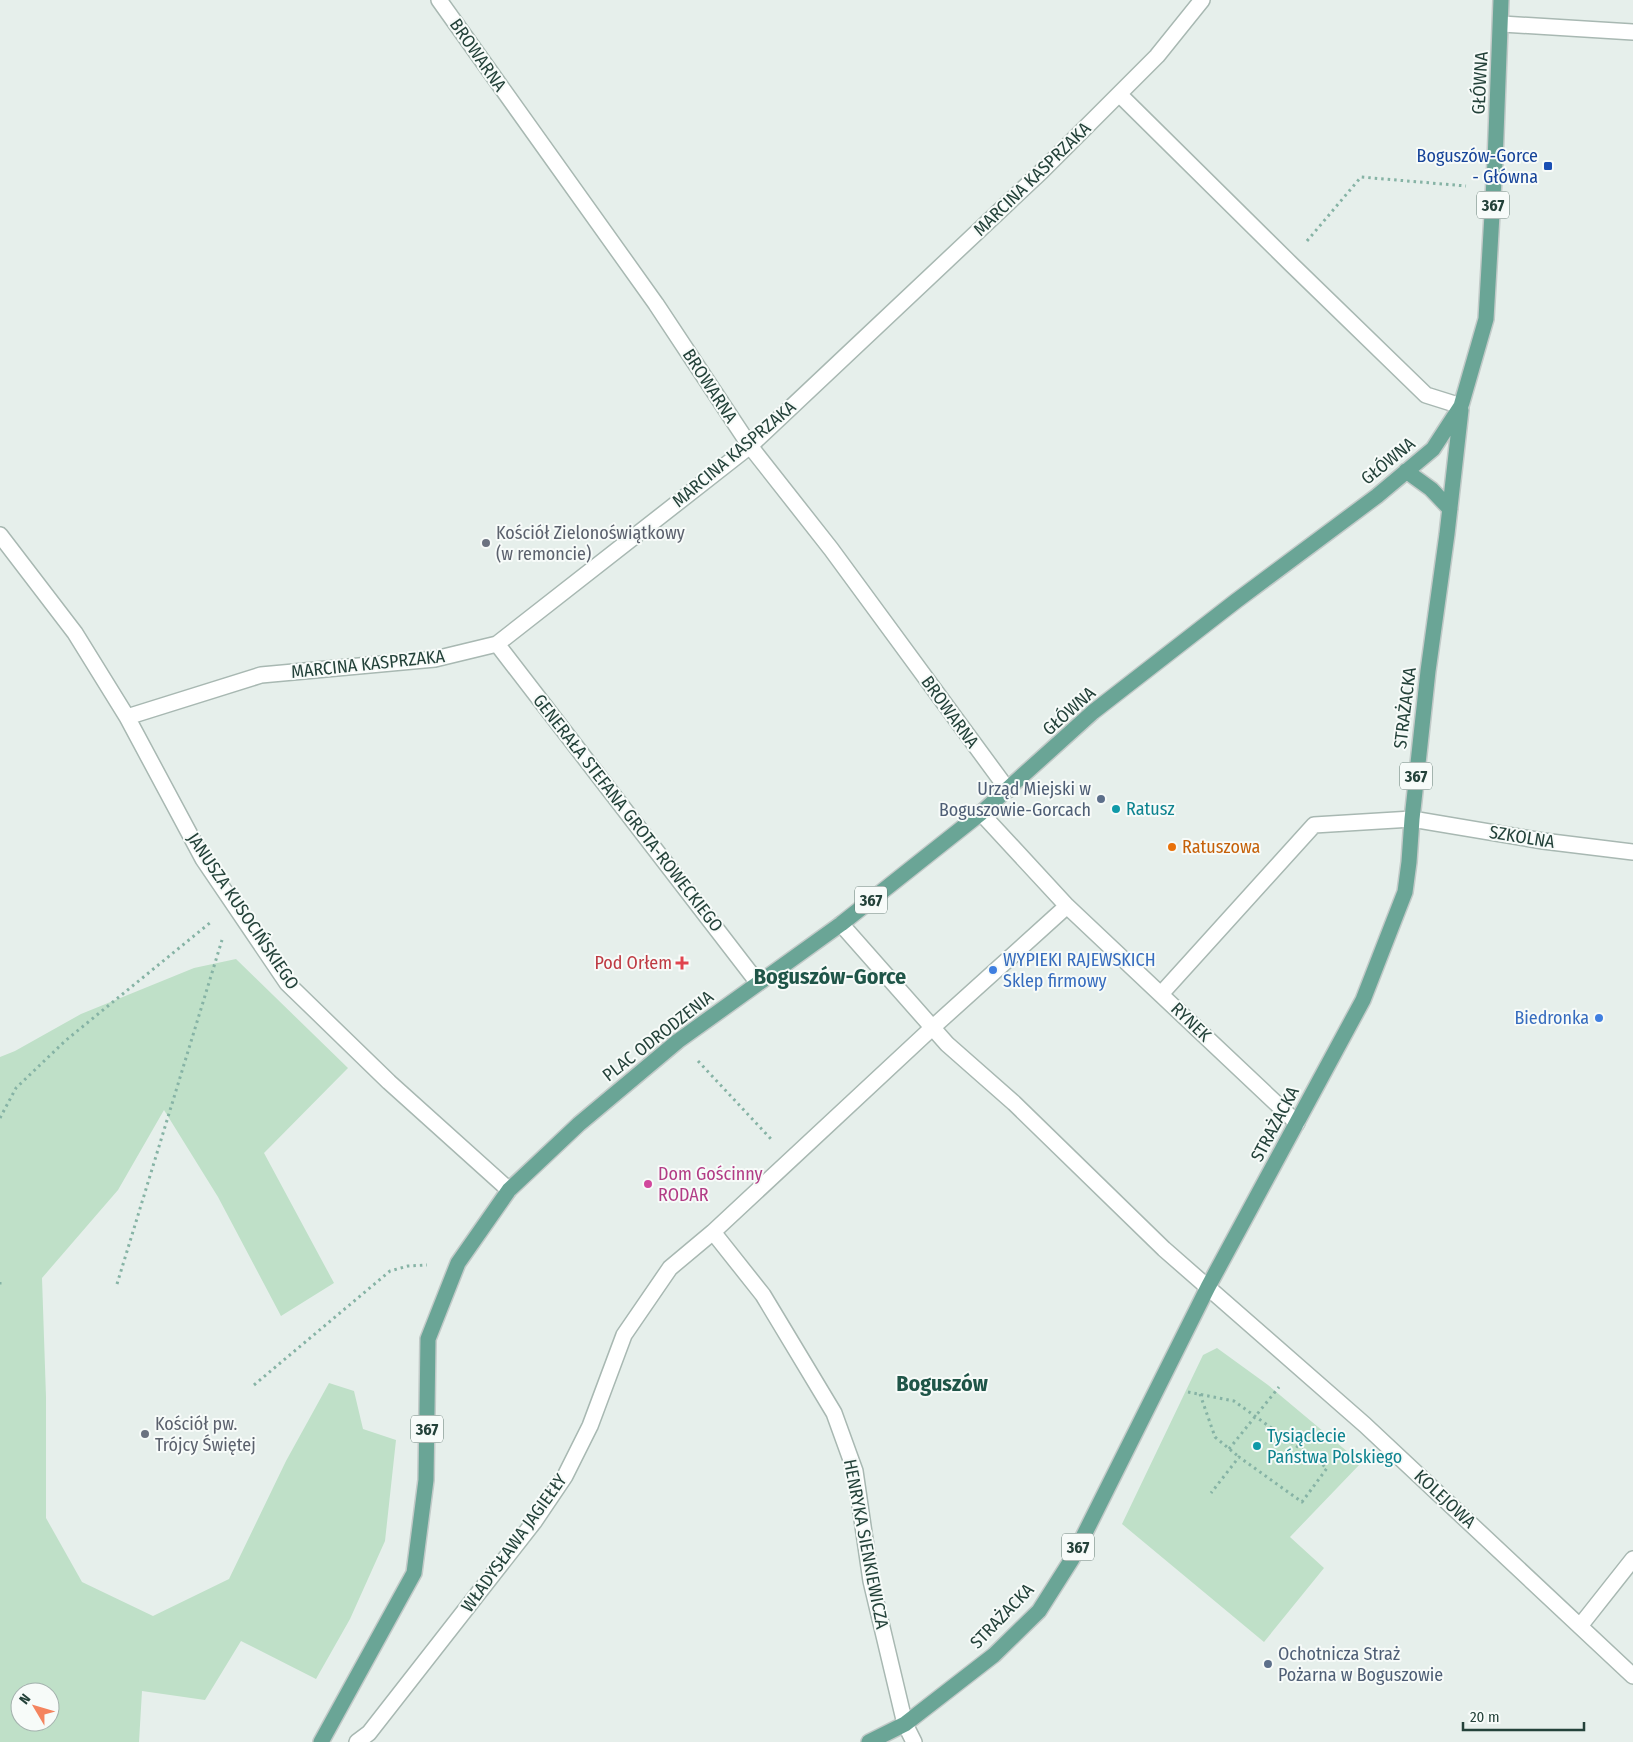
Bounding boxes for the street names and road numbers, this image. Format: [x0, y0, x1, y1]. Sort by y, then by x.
street label: BROWARNA [445, 14, 511, 96]
street label: GŁÓWNA [1467, 50, 1493, 115]
street label: MARCINA KASPRZAKA [969, 117, 1096, 241]
road number: 367 [1477, 192, 1509, 218]
street label: BROWARNA [678, 345, 742, 428]
street label: MARCINA KASPRZAKA [668, 396, 801, 512]
street label: GŁÓWNA [1357, 432, 1420, 489]
street label: MARCINA KASPRZAKA [290, 645, 446, 683]
street label: STRAŻACKA [1389, 665, 1421, 750]
street label: BROWARNA [916, 672, 984, 753]
street label: GŁÓWNA [1038, 682, 1100, 740]
street label: GENERAŁA STEFANA GROTA-ROWECKIEGO [528, 690, 728, 936]
road number: 367 [1400, 762, 1432, 789]
street label: SZKOLNA [1488, 821, 1557, 853]
street label: JANUSZA KUSOCIŃSKIEGO [182, 828, 305, 994]
road number: 367 [855, 886, 887, 914]
street label: PLAC ODRODZENIA [598, 986, 718, 1086]
street label: RYNEK [1166, 998, 1216, 1047]
street label: STRAŻACKA [1246, 1082, 1304, 1165]
road number: 367 [411, 1416, 443, 1442]
street label: HENRYKA SIENKIEWICZA [839, 1457, 893, 1631]
street label: KOLEJOWA [1410, 1465, 1481, 1533]
street label: WŁADYSŁAWA JAGIEŁŁY [456, 1470, 572, 1616]
road number: 367 [1062, 1534, 1094, 1560]
street label: STRAŻACKA [966, 1578, 1039, 1653]

